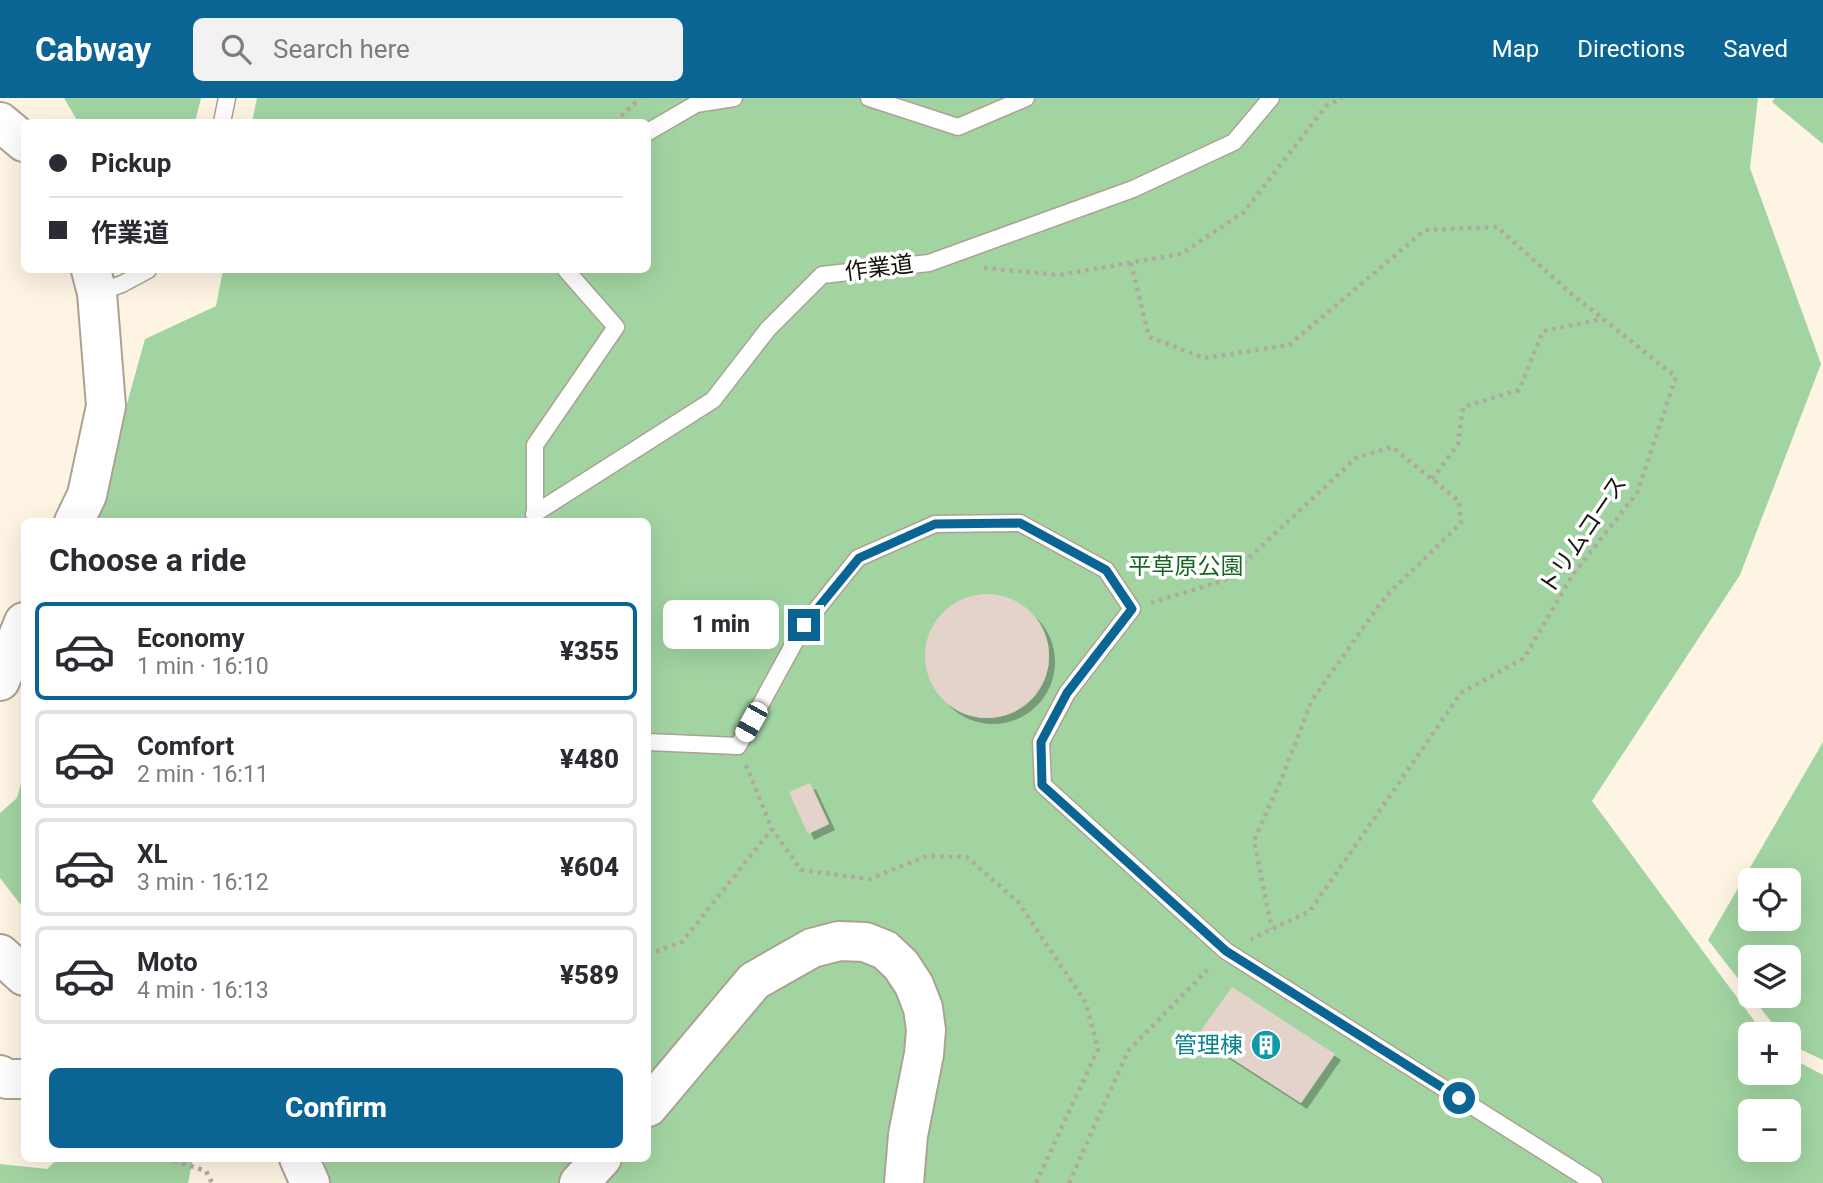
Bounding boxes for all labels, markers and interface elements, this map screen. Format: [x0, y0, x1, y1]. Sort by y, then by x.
search box [193, 18, 683, 81]
text: Cabway [35, 30, 151, 69]
icon: search [217, 30, 255, 68]
text: Search here [273, 34, 410, 64]
text: Map [1492, 35, 1539, 63]
text: Directions [1577, 35, 1685, 63]
text: Saved [1723, 35, 1788, 63]
text: Pickup [91, 148, 171, 178]
text: 作業道 [91, 218, 169, 248]
street label: 作業道 [843, 250, 915, 286]
street label: トリムコース [1534, 471, 1632, 599]
text: Choose a ride [49, 541, 246, 579]
park label: 平草原公園 [1129, 553, 1244, 580]
callout: 1 min [664, 601, 780, 650]
route end [788, 609, 820, 641]
text: 1 min [692, 611, 750, 638]
icon: car [53, 620, 116, 683]
text: Economy [137, 623, 244, 653]
text: ¥355 [560, 636, 619, 666]
text: 1 min · 16:10 [137, 653, 269, 680]
car [732, 699, 771, 745]
icon: car [53, 728, 116, 791]
text: Comfort [137, 731, 234, 761]
text: ¥480 [560, 744, 619, 774]
text: 2 min · 16:11 [137, 761, 269, 788]
icon: car [53, 836, 116, 899]
text: XL [137, 839, 168, 869]
text: ¥604 [560, 852, 619, 882]
map controls [1738, 868, 1801, 1162]
button: locate [1738, 868, 1801, 931]
text: 3 min · 16:12 [137, 869, 269, 896]
icon: car [53, 944, 116, 1007]
button: layers [1738, 945, 1801, 1008]
text: Moto [137, 947, 198, 977]
text: ¥589 [560, 960, 619, 990]
text: 4 min · 16:13 [137, 977, 269, 1004]
button: + [1738, 1022, 1801, 1085]
building icon: 管理棟 [1249, 1028, 1283, 1062]
place label: 管理棟 [1174, 1032, 1243, 1059]
button: Confirm [49, 1068, 623, 1148]
route start [1443, 1082, 1475, 1114]
button: − [1738, 1099, 1801, 1162]

